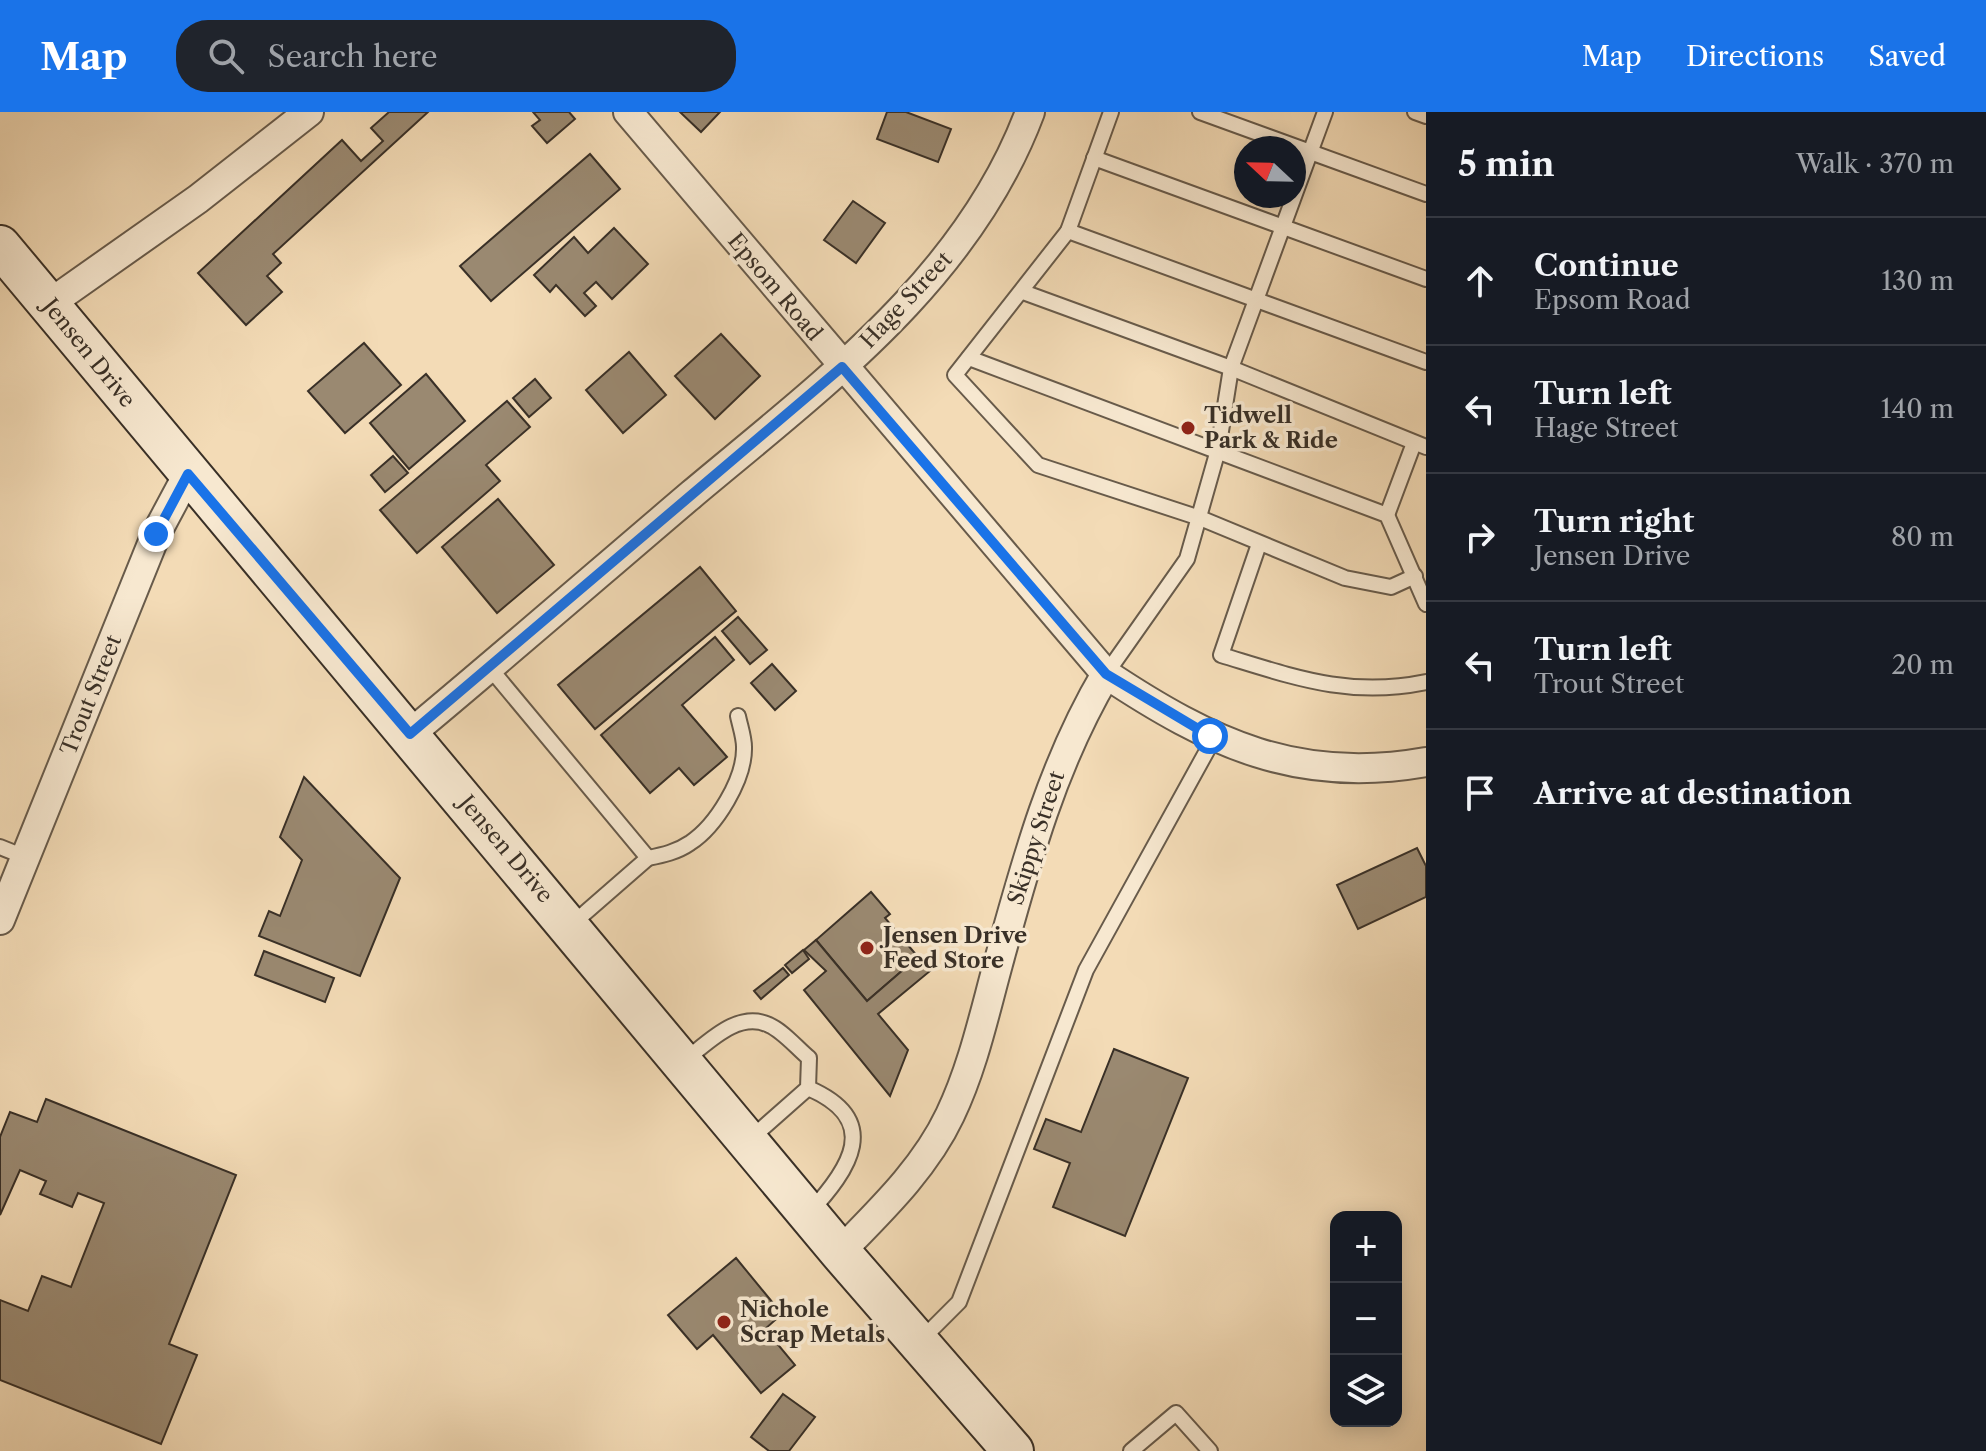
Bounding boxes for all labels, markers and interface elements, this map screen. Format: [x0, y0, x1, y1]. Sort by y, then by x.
search box [176, 20, 736, 92]
text: Map [40, 33, 128, 80]
icon: search [204, 34, 248, 78]
text: Search here [268, 38, 438, 75]
text: Map [1582, 39, 1642, 73]
text: Directions [1686, 39, 1824, 73]
text: Saved [1868, 39, 1946, 73]
north arrow [1234, 136, 1306, 208]
text: 5 min [1458, 143, 1555, 185]
text: Walk · 370 m [1796, 148, 1954, 180]
street label: Epsom Road [722, 228, 828, 346]
street label: Hage Street [854, 246, 958, 354]
text: Continue [1534, 247, 1679, 284]
icon: ahead [1458, 259, 1502, 303]
text: 130 m [1881, 265, 1954, 297]
text: Epsom Road [1534, 284, 1691, 316]
street label: Jensen Drive [35, 291, 141, 413]
text: Turn left [1534, 375, 1671, 412]
icon: left [1458, 387, 1502, 431]
text: 140 m [1880, 393, 1954, 425]
place label: Tidwell Park & Ride [1204, 402, 1338, 454]
text: Hage Street [1534, 412, 1679, 444]
marker: Tidwell Park & Ride [1179, 419, 1197, 437]
text: Turn right [1534, 503, 1694, 540]
icon: right [1458, 515, 1502, 559]
route end [138, 516, 174, 552]
text: 80 m [1891, 521, 1954, 553]
text: Jensen Drive [1534, 540, 1690, 572]
street label: Trout Street [55, 631, 127, 759]
text: Turn left [1534, 631, 1671, 668]
icon: left [1458, 643, 1502, 687]
text: 20 m [1891, 649, 1954, 681]
text: Trout Street [1534, 668, 1684, 700]
route start [1192, 718, 1228, 754]
street label: Skippy Street [1002, 768, 1070, 908]
icon: arrive [1458, 771, 1502, 815]
text: Arrive at destination [1534, 775, 1852, 812]
street label: Jensen Drive [451, 787, 559, 908]
place label: Jensen Drive Feed Store [879, 922, 1027, 974]
marker: Jensen Drive Feed Store [858, 939, 876, 957]
map controls [1330, 1211, 1402, 1427]
button: + [1330, 1211, 1402, 1283]
button: − [1330, 1283, 1402, 1355]
place label: Nichole Scrap Metals [740, 1296, 885, 1348]
marker: Nichole Scrap Metals [715, 1313, 733, 1331]
button: layers [1330, 1355, 1402, 1427]

